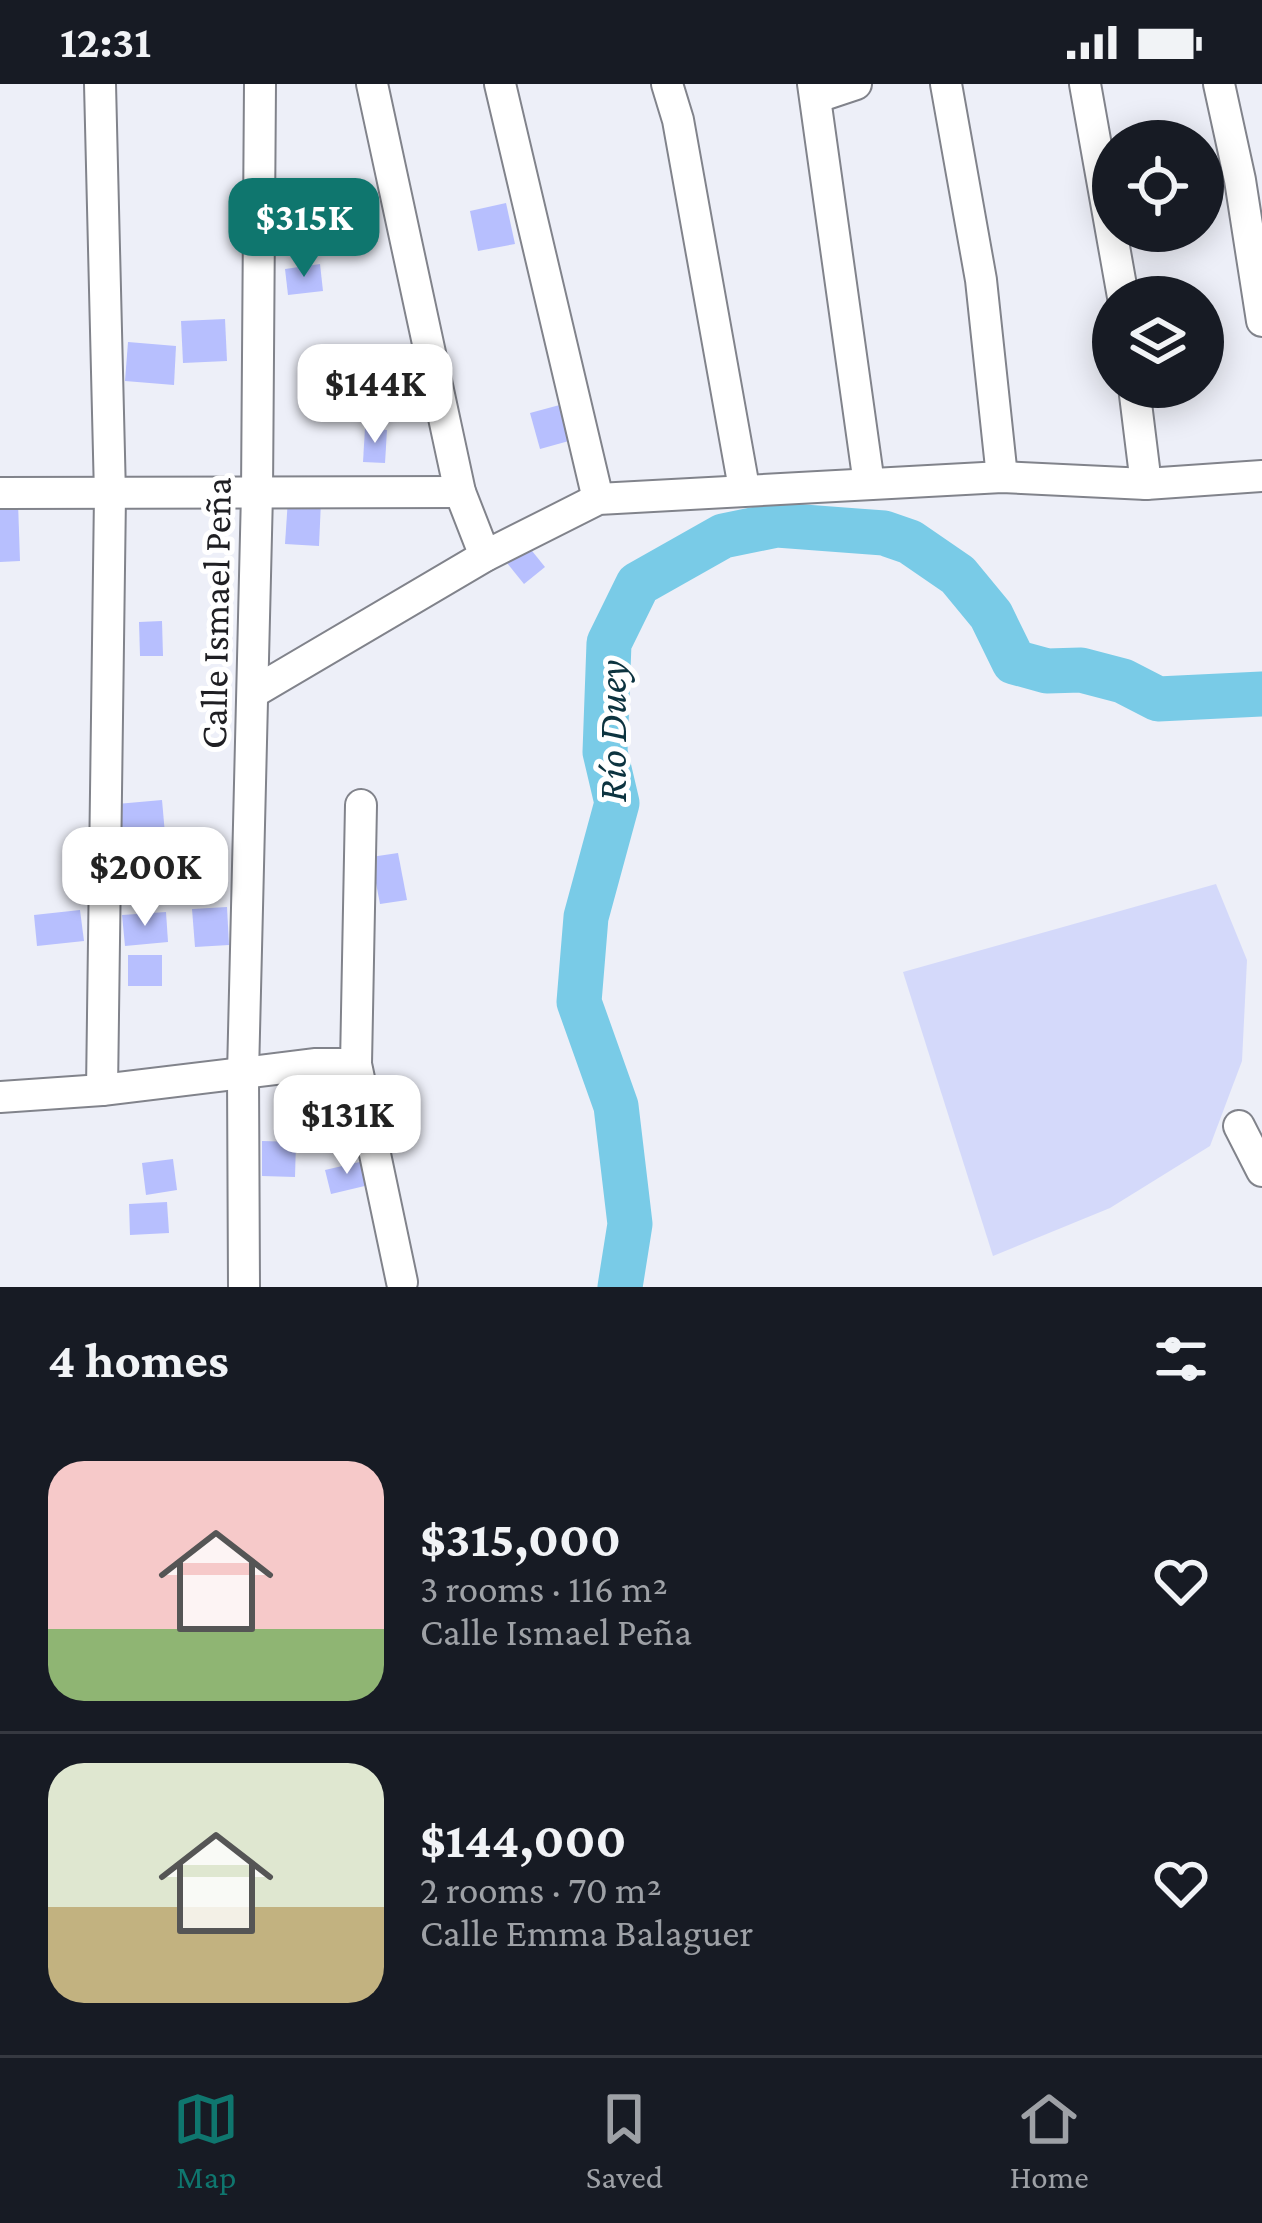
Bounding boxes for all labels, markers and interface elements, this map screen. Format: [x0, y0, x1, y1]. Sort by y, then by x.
text: 12:31 [60, 17, 151, 67]
map controls [1092, 120, 1224, 408]
button: locate [1092, 120, 1224, 252]
pin: $315K [220, 178, 388, 280]
text: $315K [255, 195, 353, 238]
button: layers [1092, 276, 1224, 408]
pin: $144K [291, 344, 459, 446]
text: $144K [324, 361, 426, 404]
street label: Calle Ismael Peña [191, 477, 239, 749]
water label: Río Duey [588, 660, 635, 802]
pin: $200K [61, 827, 229, 929]
text: $200K [89, 844, 201, 887]
pin: $131K [263, 1075, 431, 1177]
text: $131K [301, 1092, 393, 1135]
icon: filters [1148, 1326, 1214, 1392]
text: 4 homes [48, 1331, 229, 1388]
icon: home [144, 1509, 288, 1653]
text: $315,000 [420, 1510, 621, 1567]
icon: heart [1148, 1548, 1214, 1614]
text: 3 rooms · 116 m² [420, 1567, 668, 1610]
text: Calle Ismael Peña [420, 1610, 692, 1653]
icon: home [144, 1811, 288, 1955]
text: $144,000 [420, 1811, 626, 1868]
icon: heart [1148, 1850, 1214, 1916]
text: 2 rooms · 70 m² [420, 1868, 662, 1911]
text: Calle Emma Balaguer [420, 1911, 753, 1954]
tab: Map [173, 2086, 239, 2195]
tab: Saved [586, 2086, 663, 2195]
tab: Home [1010, 2086, 1089, 2195]

